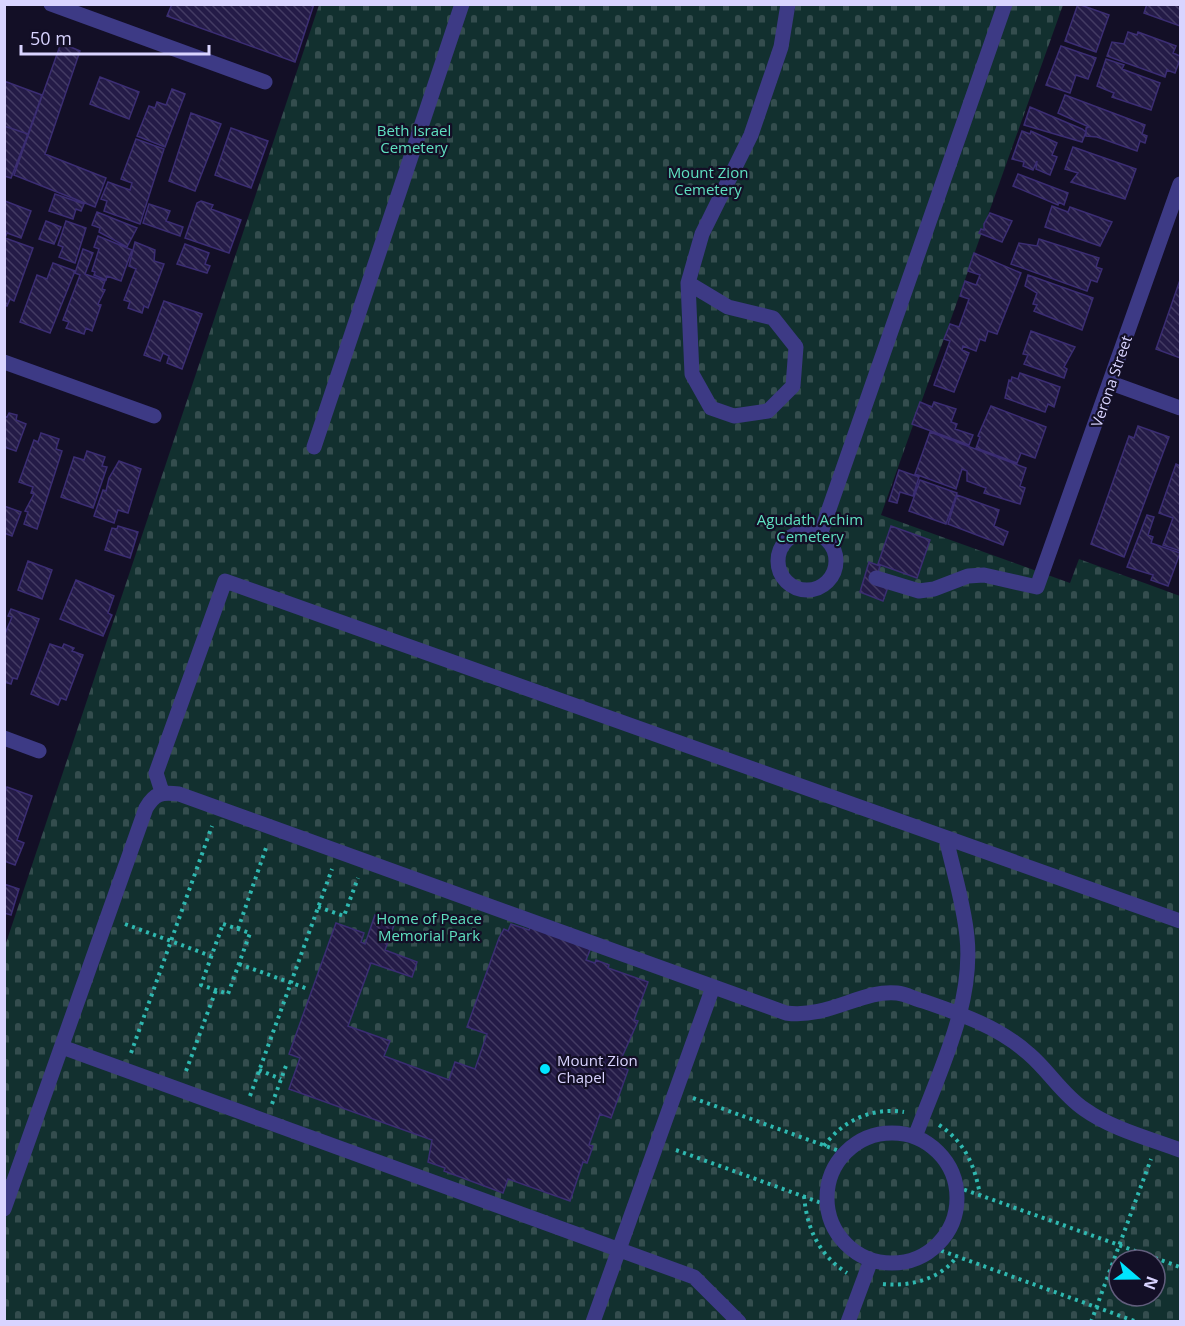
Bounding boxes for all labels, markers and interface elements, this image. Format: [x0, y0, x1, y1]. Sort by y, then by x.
scale bar [21, 18, 208, 56]
text: 50 m [30, 26, 72, 50]
park label: Beth Israel Cemetery [377, 120, 451, 157]
park label: Mount Zion Cemetery [668, 162, 748, 199]
street label: Verona Street [1086, 332, 1136, 430]
park label: Agudath Achim Cemetery [757, 509, 863, 546]
park label: Home of Peace Memorial Park [376, 908, 482, 945]
place label: Mount Zion Chapel [557, 1050, 638, 1087]
marker: Mount Zion Chapel [538, 1062, 552, 1076]
north arrow [1107, 1248, 1167, 1308]
text: N [1139, 1273, 1164, 1293]

